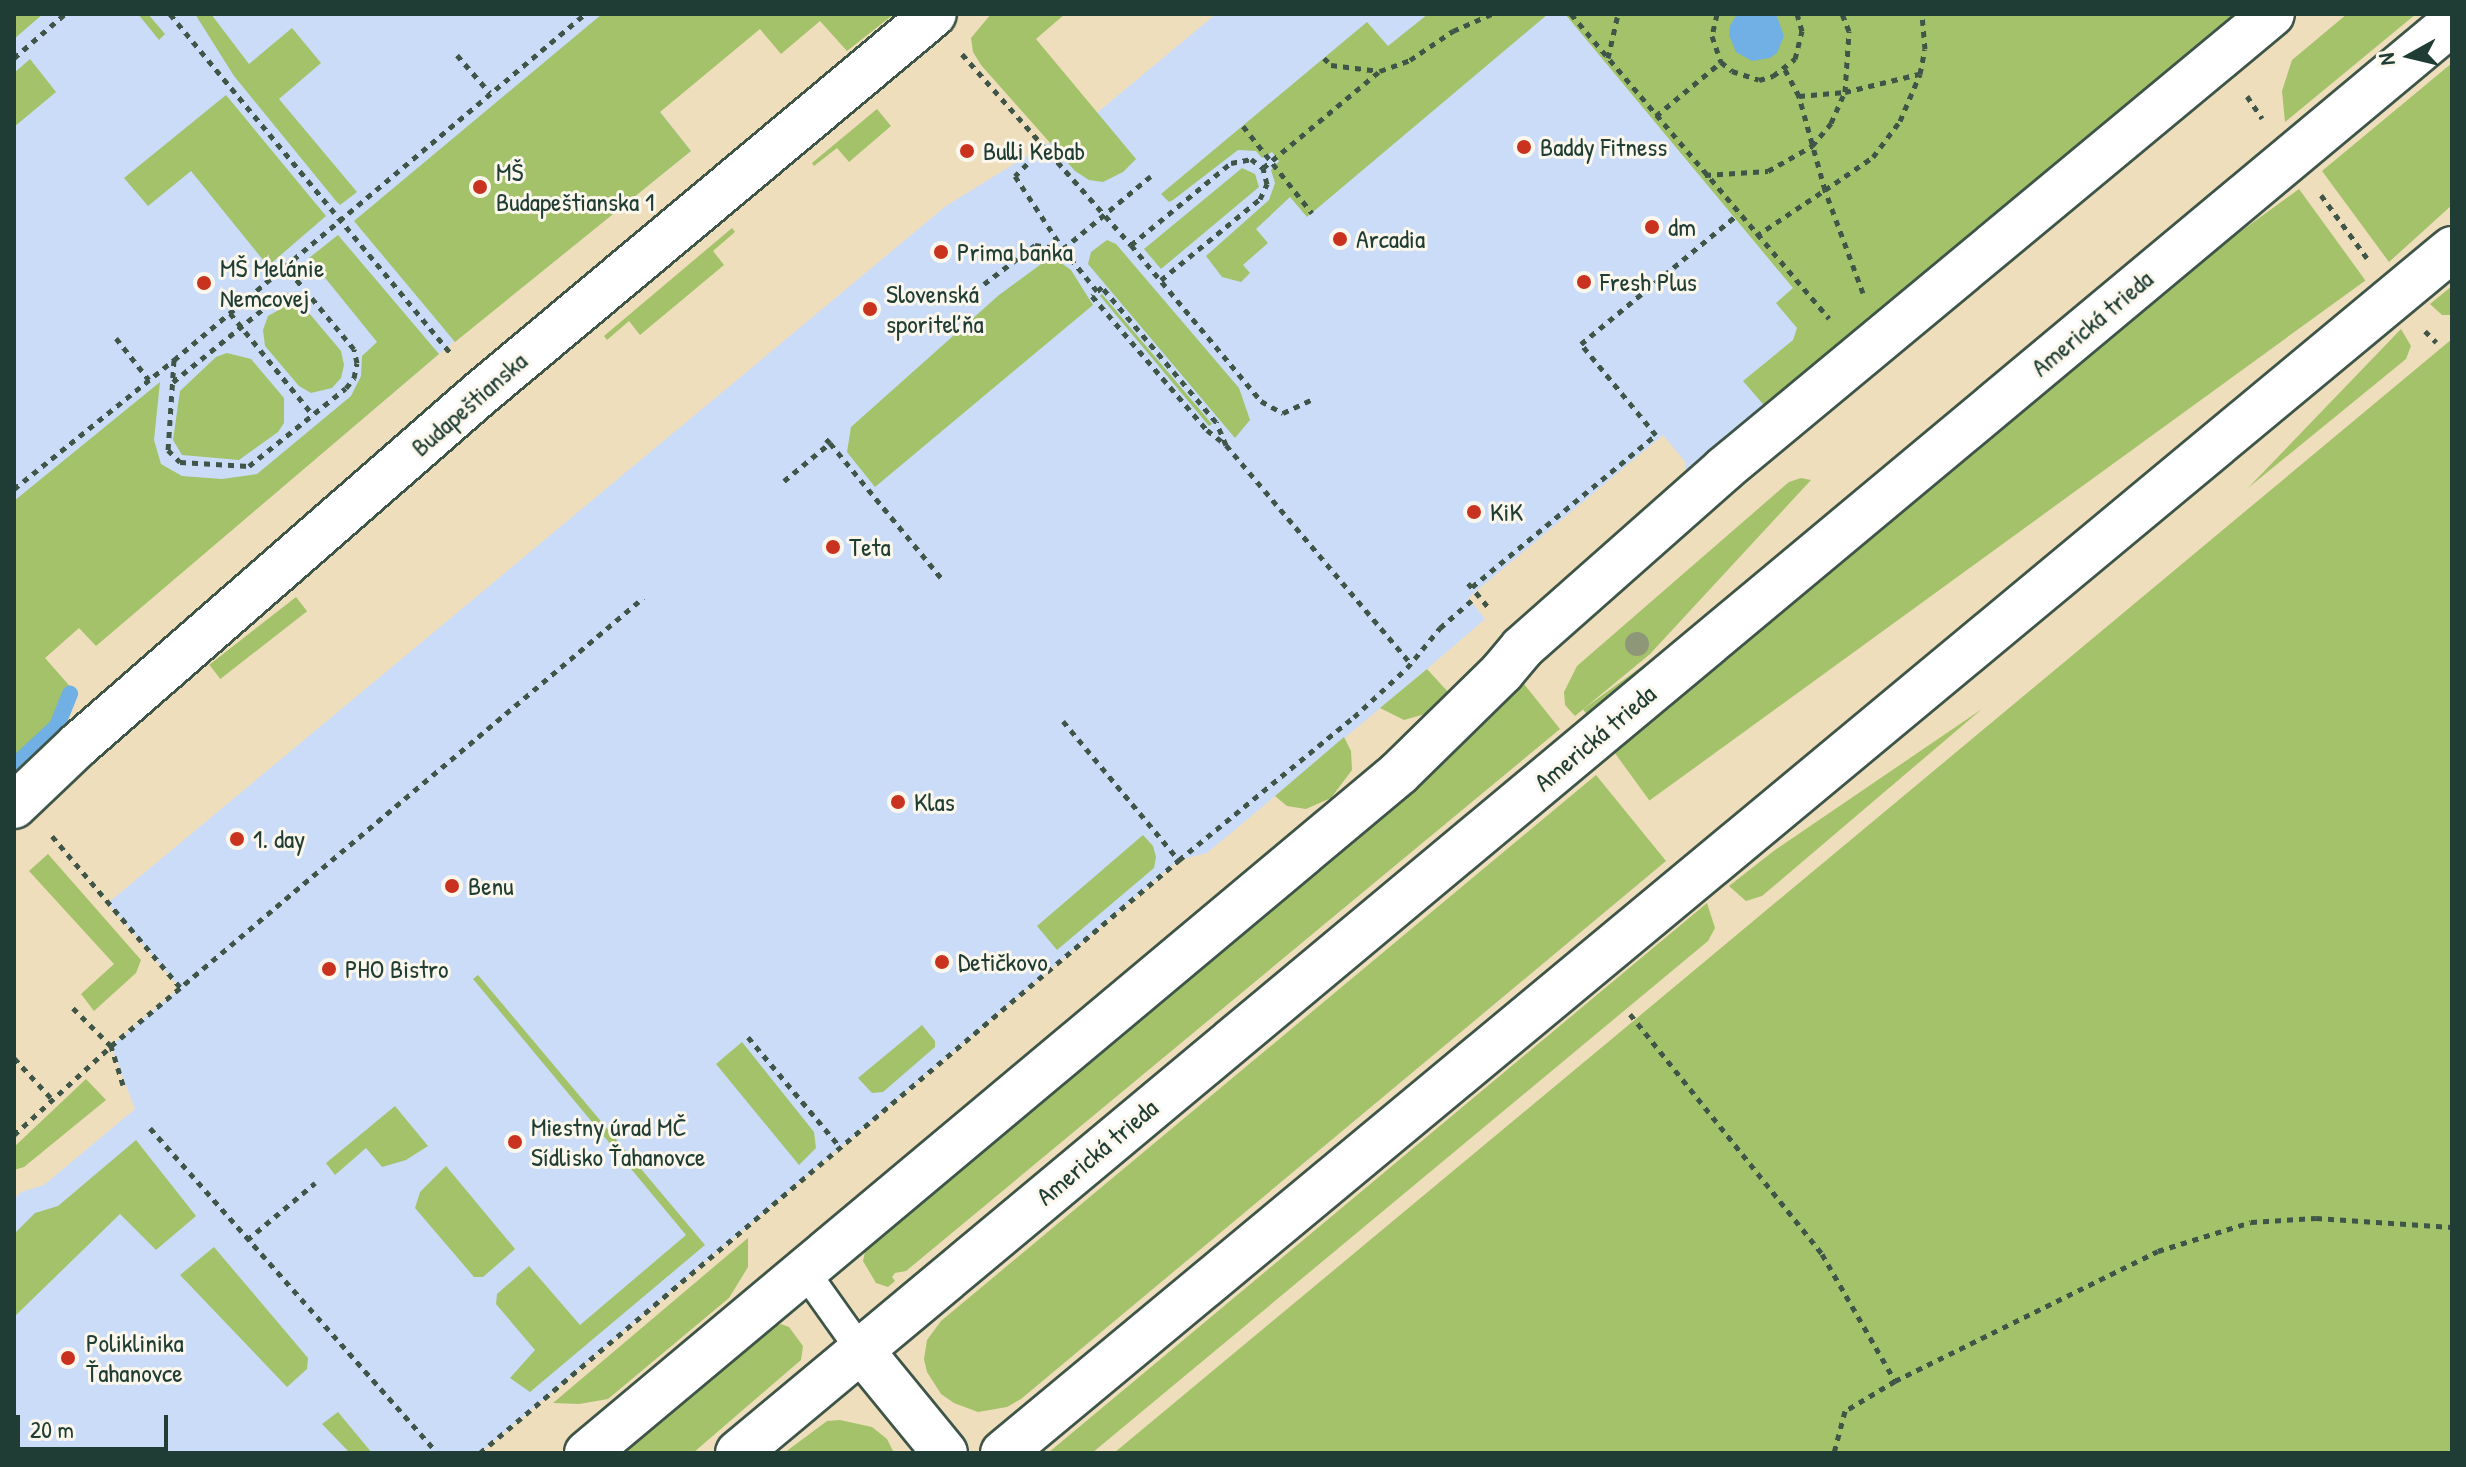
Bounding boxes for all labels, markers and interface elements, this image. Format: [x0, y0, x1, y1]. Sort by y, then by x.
north arrow [2370, 16, 2450, 96]
text: N [2371, 51, 2402, 67]
place label: Baddy Fitness [1540, 131, 1667, 163]
place label: Bulli Kebab [983, 135, 1085, 167]
marker: Baddy Fitness [1515, 138, 1533, 156]
marker: Bulli Kebab [958, 142, 976, 160]
place label: MŠ Budapeštianska 1 [496, 156, 655, 218]
marker: MŠ Budapeštianska 1 [471, 178, 489, 196]
place label: dm [1668, 211, 1696, 243]
marker: dm [1643, 218, 1661, 236]
place label: Arcadia [1356, 223, 1425, 255]
marker: Arcadia [1331, 230, 1349, 248]
place label: Prima banka [957, 236, 1073, 268]
marker: Prima banka [932, 243, 950, 261]
place label: MŠ Melánie Nemcovej [220, 252, 324, 314]
street label: Americká trieda [2025, 263, 2159, 383]
place label: Fresh Plus [1600, 266, 1697, 298]
marker: Fresh Plus [1575, 273, 1593, 291]
marker: MŠ Melánie Nemcovej [195, 274, 213, 292]
place label: Slovenská sporiteľňa [886, 278, 984, 340]
marker: Slovenská sporiteľňa [861, 300, 879, 318]
street label: Budapeštianska [405, 345, 533, 463]
place label: KiK [1490, 496, 1523, 528]
marker: KiK [1465, 503, 1483, 521]
place label: Teta [849, 531, 891, 563]
marker: Teta [824, 538, 842, 556]
street label: Americká trieda [1528, 678, 1662, 798]
place label: Klas [914, 786, 955, 818]
marker: Klas [889, 793, 907, 811]
place label: 1. day [253, 823, 305, 855]
marker: 1. day [228, 830, 246, 848]
place label: Benu [468, 870, 514, 902]
marker: Benu [443, 877, 461, 895]
place label: Detičkovo [958, 946, 1048, 978]
place label: PHO Bistro [345, 953, 449, 985]
marker: Detičkovo [933, 953, 951, 971]
marker: PHO Bistro [320, 960, 338, 978]
street label: Americká trieda [1030, 1092, 1164, 1212]
place label: Miestny úrad MČ Sídlisko Ťahanovce [531, 1111, 705, 1172]
marker: Miestny úrad MČ Sídlisko Ťahanovce [506, 1133, 524, 1151]
place label: Poliklinika Ťahanovce [86, 1327, 184, 1388]
marker: Poliklinika Ťahanovce [57, 1347, 79, 1369]
scale bar [20, 1399, 172, 1449]
text: 20 m [30, 1413, 74, 1445]

